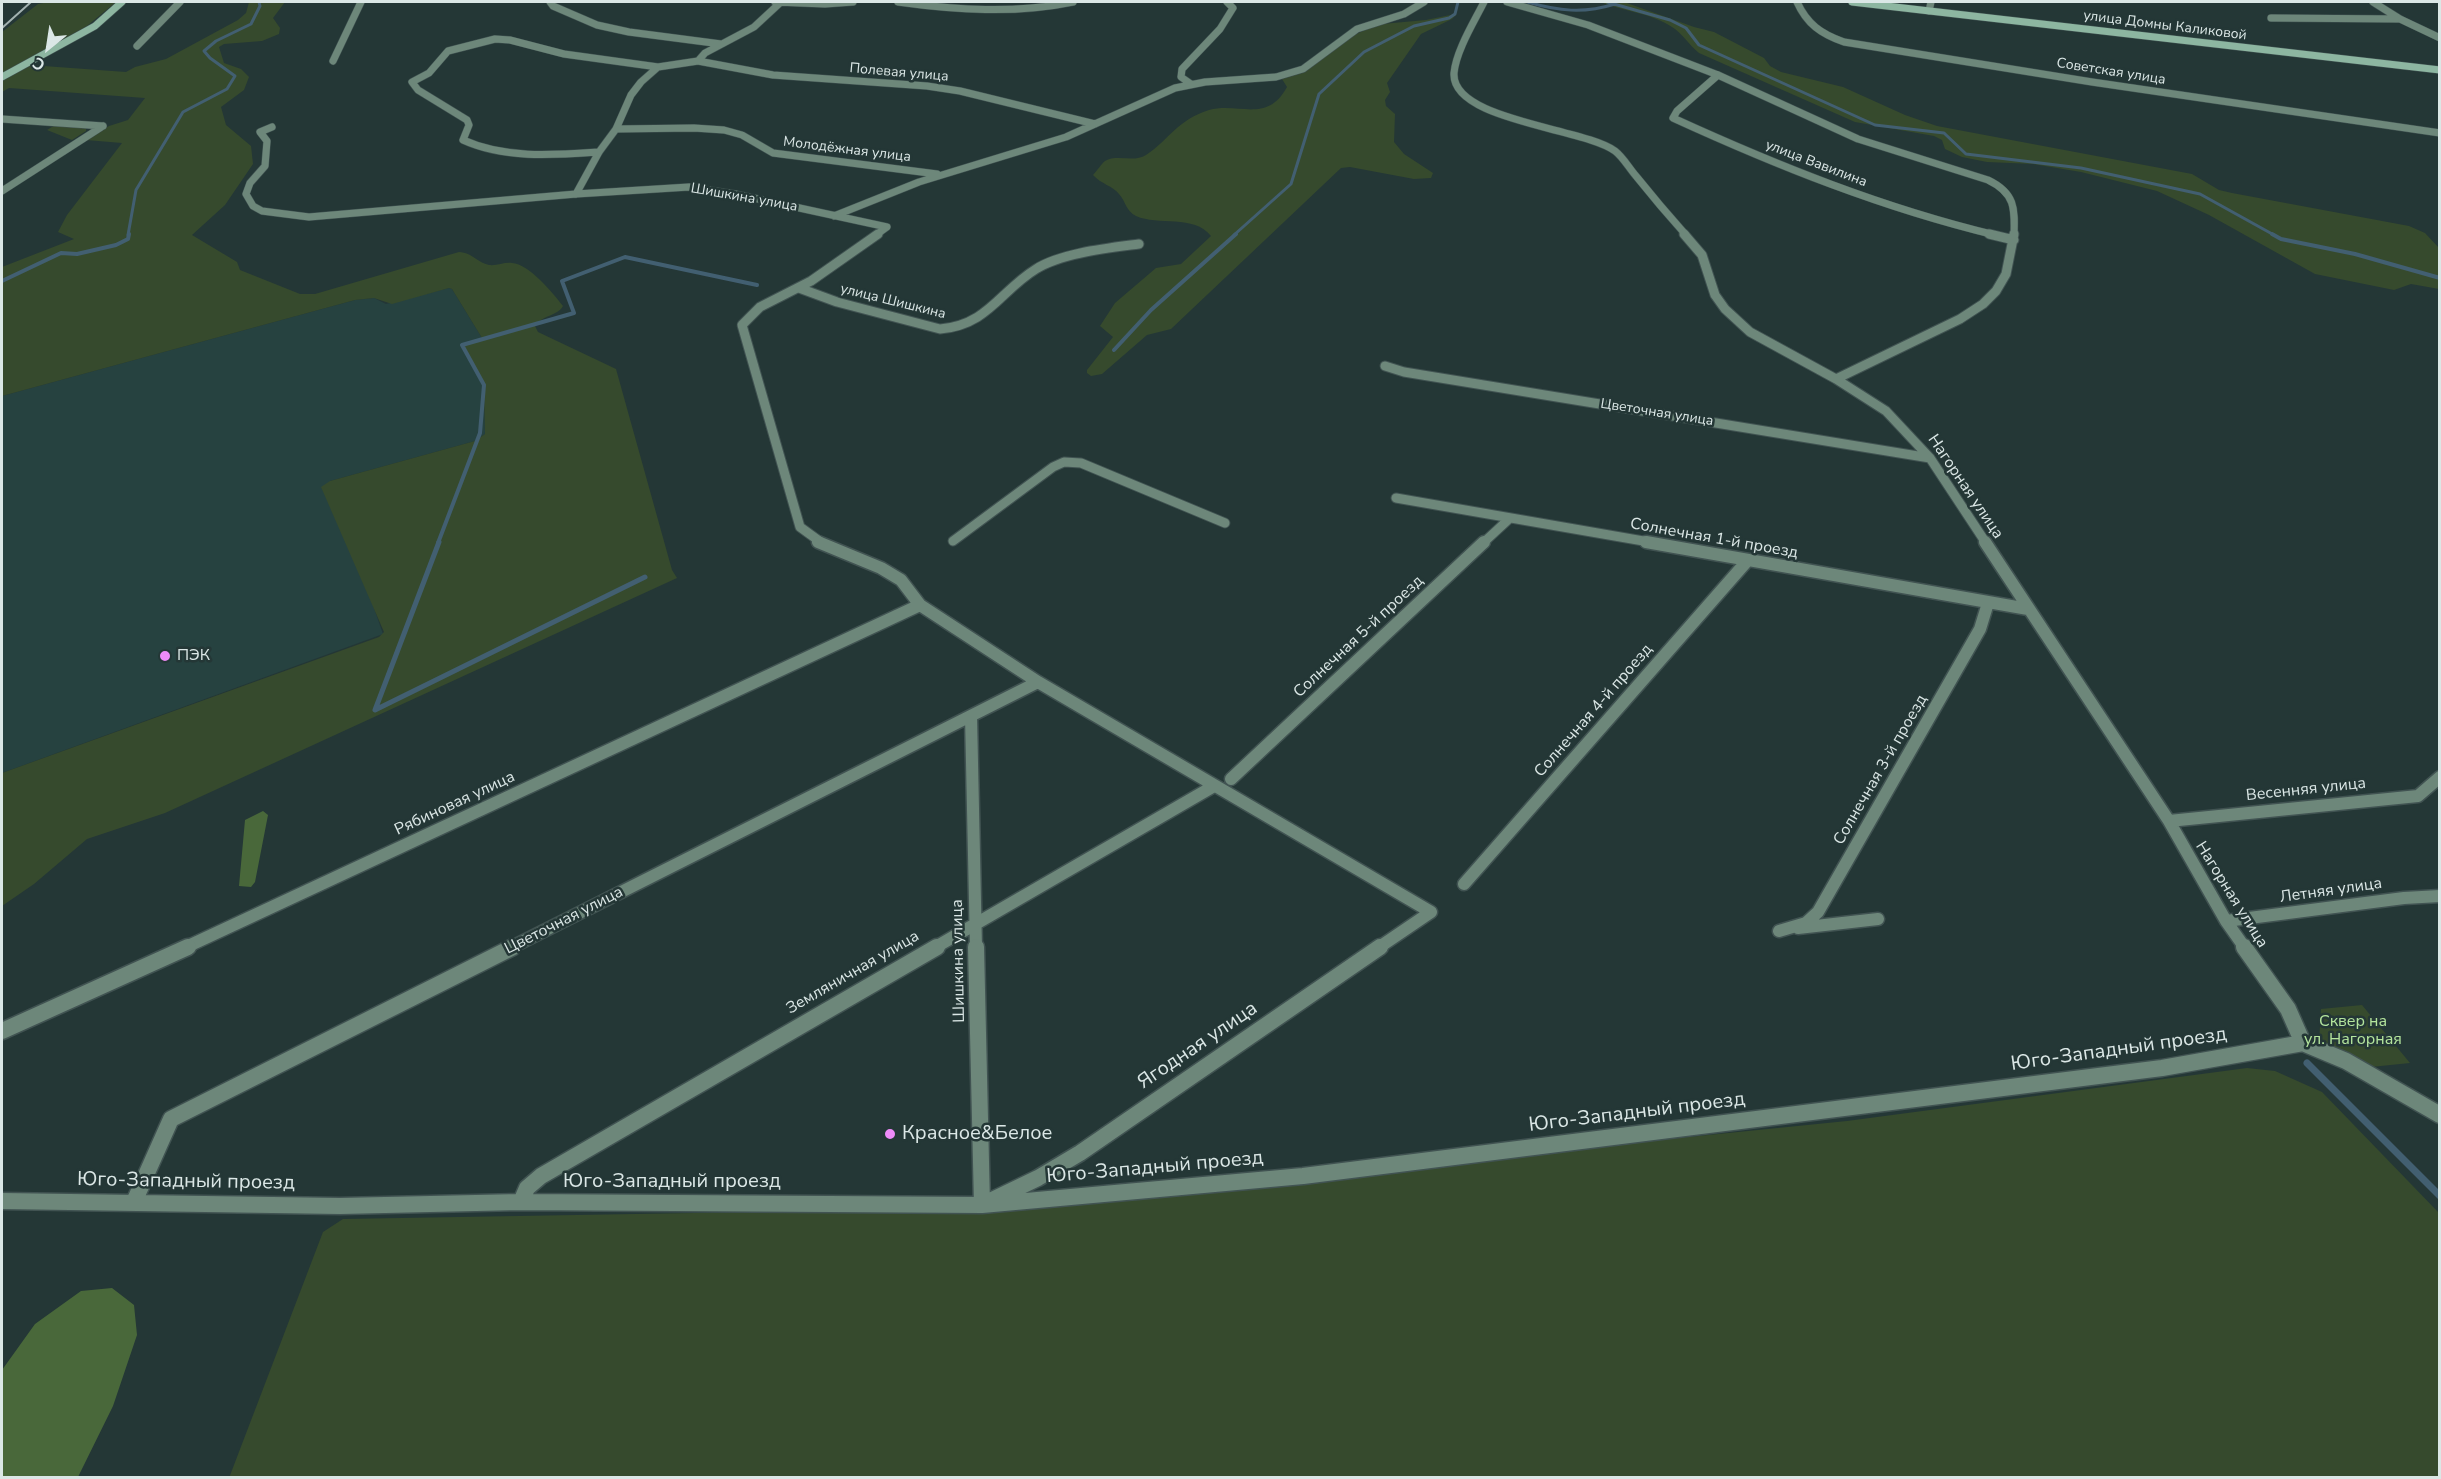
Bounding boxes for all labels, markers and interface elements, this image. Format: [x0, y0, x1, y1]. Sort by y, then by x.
street label: улица Домны Каликовой [2082, 8, 2248, 44]
north arrow [18, 18, 78, 78]
text: С [29, 51, 49, 76]
street label: Советская улица [2055, 55, 2167, 89]
street label: Полевая улица [849, 60, 949, 86]
street label: Молодёжная улица [782, 134, 912, 166]
street label: улица Вавилина [1763, 137, 1869, 191]
street label: Шишкина улица [689, 180, 799, 216]
street label: улица Шишкина [839, 281, 947, 323]
street label: Цветочная улица [1599, 396, 1715, 430]
street label: Нагорная улица [1923, 431, 2007, 543]
street label: Солнечная 1-й проезд [1628, 515, 1800, 563]
street label: Солнечная 5-й проезд [1290, 572, 1428, 702]
street label: Солнечная 4-й проезд [1531, 640, 1657, 782]
place label: ПЭК [177, 646, 210, 666]
marker: ПЭК [158, 649, 172, 663]
street label: Солнечная 3-й проезд [1830, 691, 1932, 849]
street label: Рябиновая улица [392, 768, 518, 840]
street label: Весенняя улица [2245, 774, 2367, 806]
street label: Нагорная улица [2191, 838, 2271, 952]
street label: Летняя улица [2279, 874, 2383, 908]
street label: Цветочная улица [502, 883, 626, 959]
street label: Шишкина улица [948, 899, 970, 1023]
street label: Земляничная улица [783, 927, 923, 1019]
street label: Ягодная улица [1133, 997, 1263, 1095]
park label: Сквер на ул. Нагорная [2304, 1012, 2402, 1050]
street label: Юго-Западный проезд [2009, 1023, 2229, 1077]
street label: Юго-Западный проезд [1527, 1088, 1747, 1138]
place label: Красное&Белое [902, 1122, 1052, 1146]
marker: Красное&Белое [883, 1127, 897, 1141]
street label: Юго-Западный проезд [1045, 1147, 1265, 1189]
street label: Юго-Западный проезд [77, 1168, 295, 1196]
street label: Юго-Западный проезд [563, 1170, 781, 1194]

